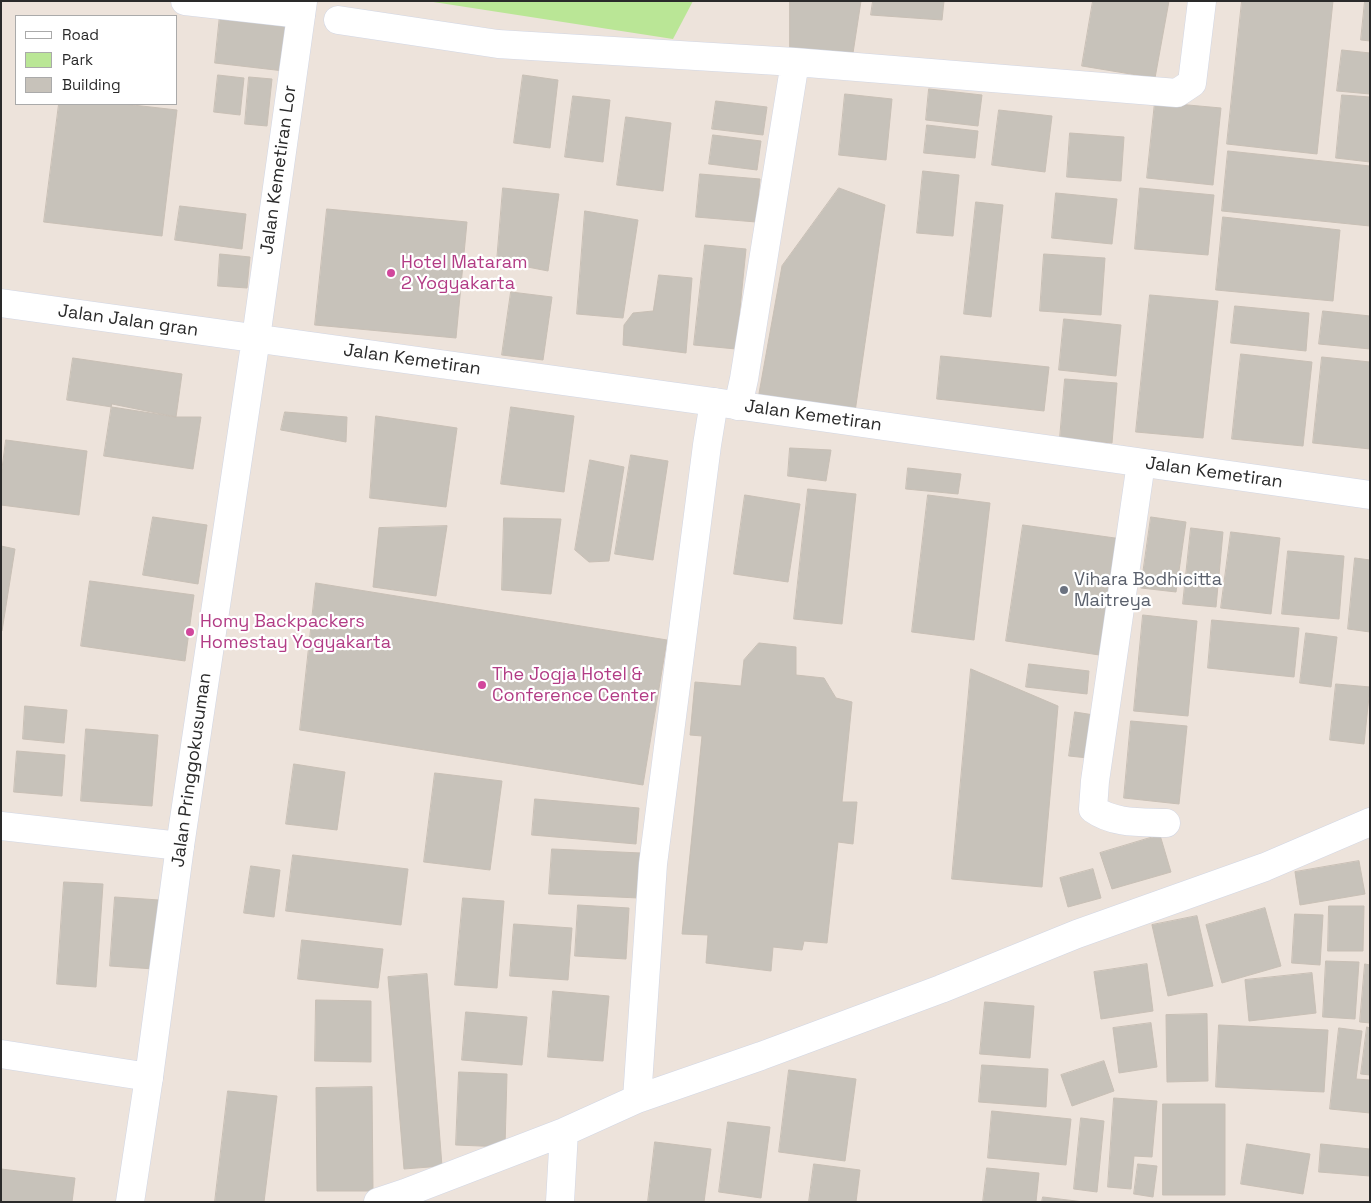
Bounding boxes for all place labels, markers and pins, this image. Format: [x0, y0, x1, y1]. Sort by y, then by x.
place label: Hotel Mataram 2 Yogyakarta [401, 252, 527, 294]
marker: Hotel Mataram 2 Yogyakarta [385, 267, 397, 279]
place label: Vihara Bodhicitta Maitreya [1074, 569, 1222, 612]
marker: Vihara Bodhicitta Maitreya [1058, 584, 1070, 596]
place label: Homy Backpackers Homestay Yogyakarta [200, 611, 391, 654]
marker: Homy Backpackers Homestay Yogyakarta [184, 626, 196, 638]
place label: The Jogja Hotel & Conference Center [492, 664, 656, 706]
marker: The Jogja Hotel & Conference Center [476, 679, 488, 691]

